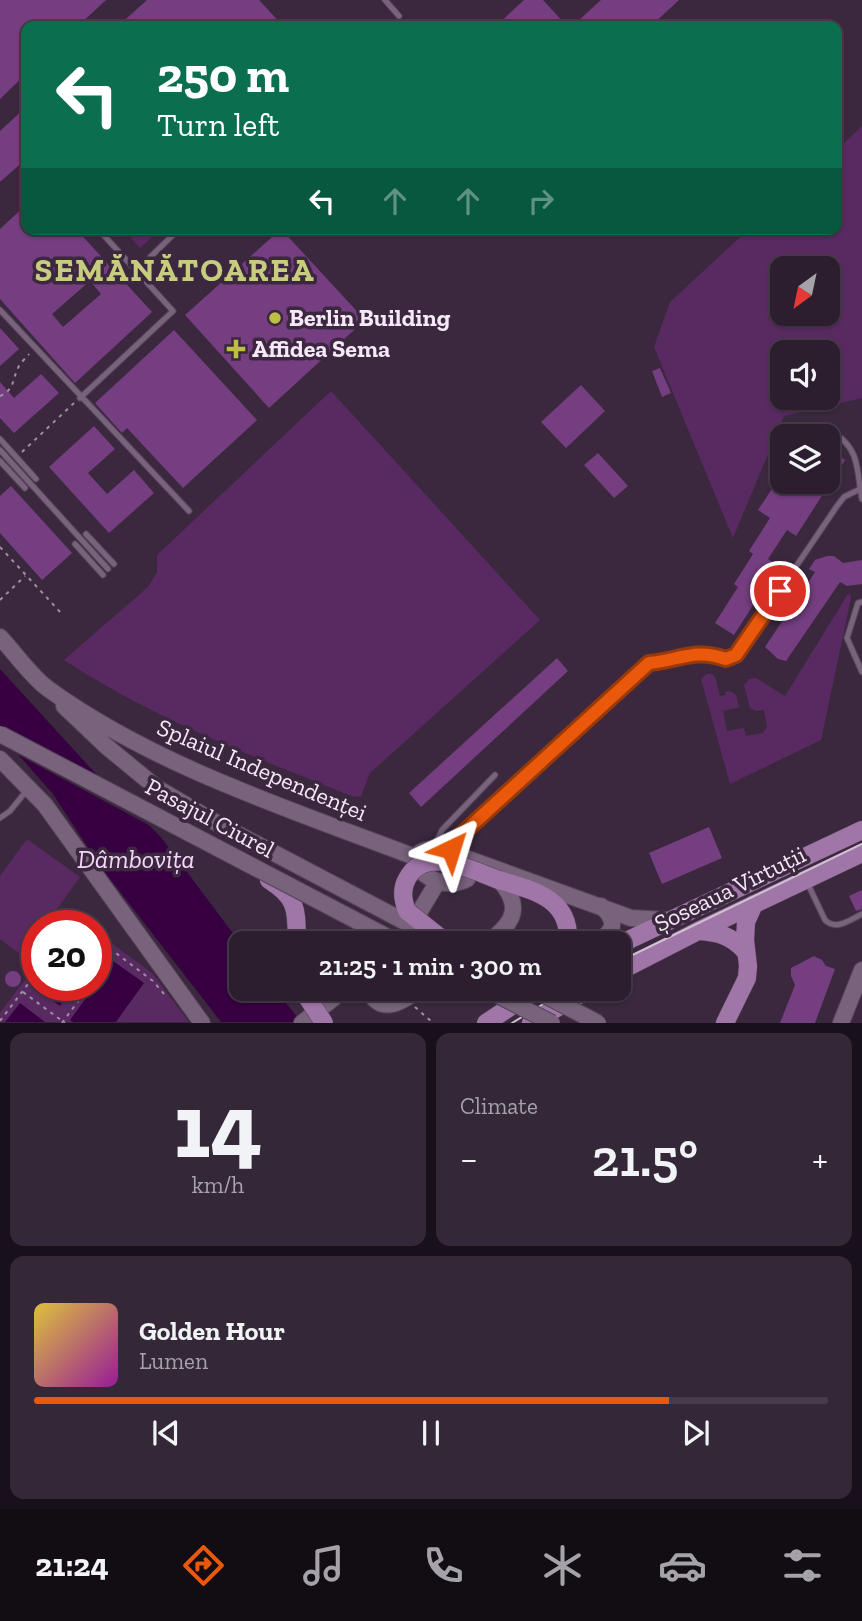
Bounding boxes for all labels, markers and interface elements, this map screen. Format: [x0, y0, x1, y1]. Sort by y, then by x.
text: 250 m [157, 46, 289, 105]
icon: left [42, 49, 133, 140]
text: Turn left [157, 106, 279, 144]
icon: left [303, 182, 341, 220]
icon: ahead [376, 182, 414, 220]
icon: ahead [449, 182, 487, 220]
icon: right [522, 182, 560, 220]
district label: SEMĂNĂTOAREA [35, 251, 315, 289]
north arrow [770, 256, 840, 326]
map controls [770, 256, 840, 494]
place label: Berlin Building [289, 303, 451, 332]
marker: Berlin Building [267, 310, 283, 326]
place label: Affidea Sema [252, 334, 390, 363]
marker: Affidea Sema [226, 339, 246, 359]
button: sound [770, 340, 840, 410]
button: layers [770, 424, 840, 494]
pin [750, 561, 810, 621]
icon: arrive [761, 572, 799, 610]
street label: Splaiul Independenței [153, 712, 372, 827]
street label: Pasajul Ciurel [141, 771, 280, 864]
position arrow [414, 812, 488, 886]
street label: Șoseaua Virtuții [649, 839, 810, 938]
water label: Dâmbovița [77, 843, 195, 875]
speed limit sign: 20 [21, 910, 112, 1001]
text: 21:25 · 1 min · 300 m [319, 950, 541, 982]
text: 14 [174, 1071, 262, 1180]
text: Climate [460, 1092, 538, 1120]
text: 21.5° [592, 1127, 698, 1189]
text: − [460, 1136, 478, 1182]
text: + [812, 1136, 828, 1182]
text: km/h [192, 1171, 244, 1199]
text: Golden Hour [139, 1315, 285, 1347]
text: Lumen [139, 1347, 208, 1375]
icon: previous [147, 1414, 185, 1452]
icon: pause [412, 1414, 450, 1452]
icon: next [677, 1414, 715, 1452]
icon: directions [179, 1541, 228, 1590]
icon: music [299, 1541, 348, 1590]
icon: phone [419, 1541, 468, 1590]
icon: climate [538, 1541, 587, 1590]
icon: car [658, 1541, 707, 1590]
icon: filters [778, 1541, 827, 1590]
text: 21:24 [35, 1546, 109, 1584]

